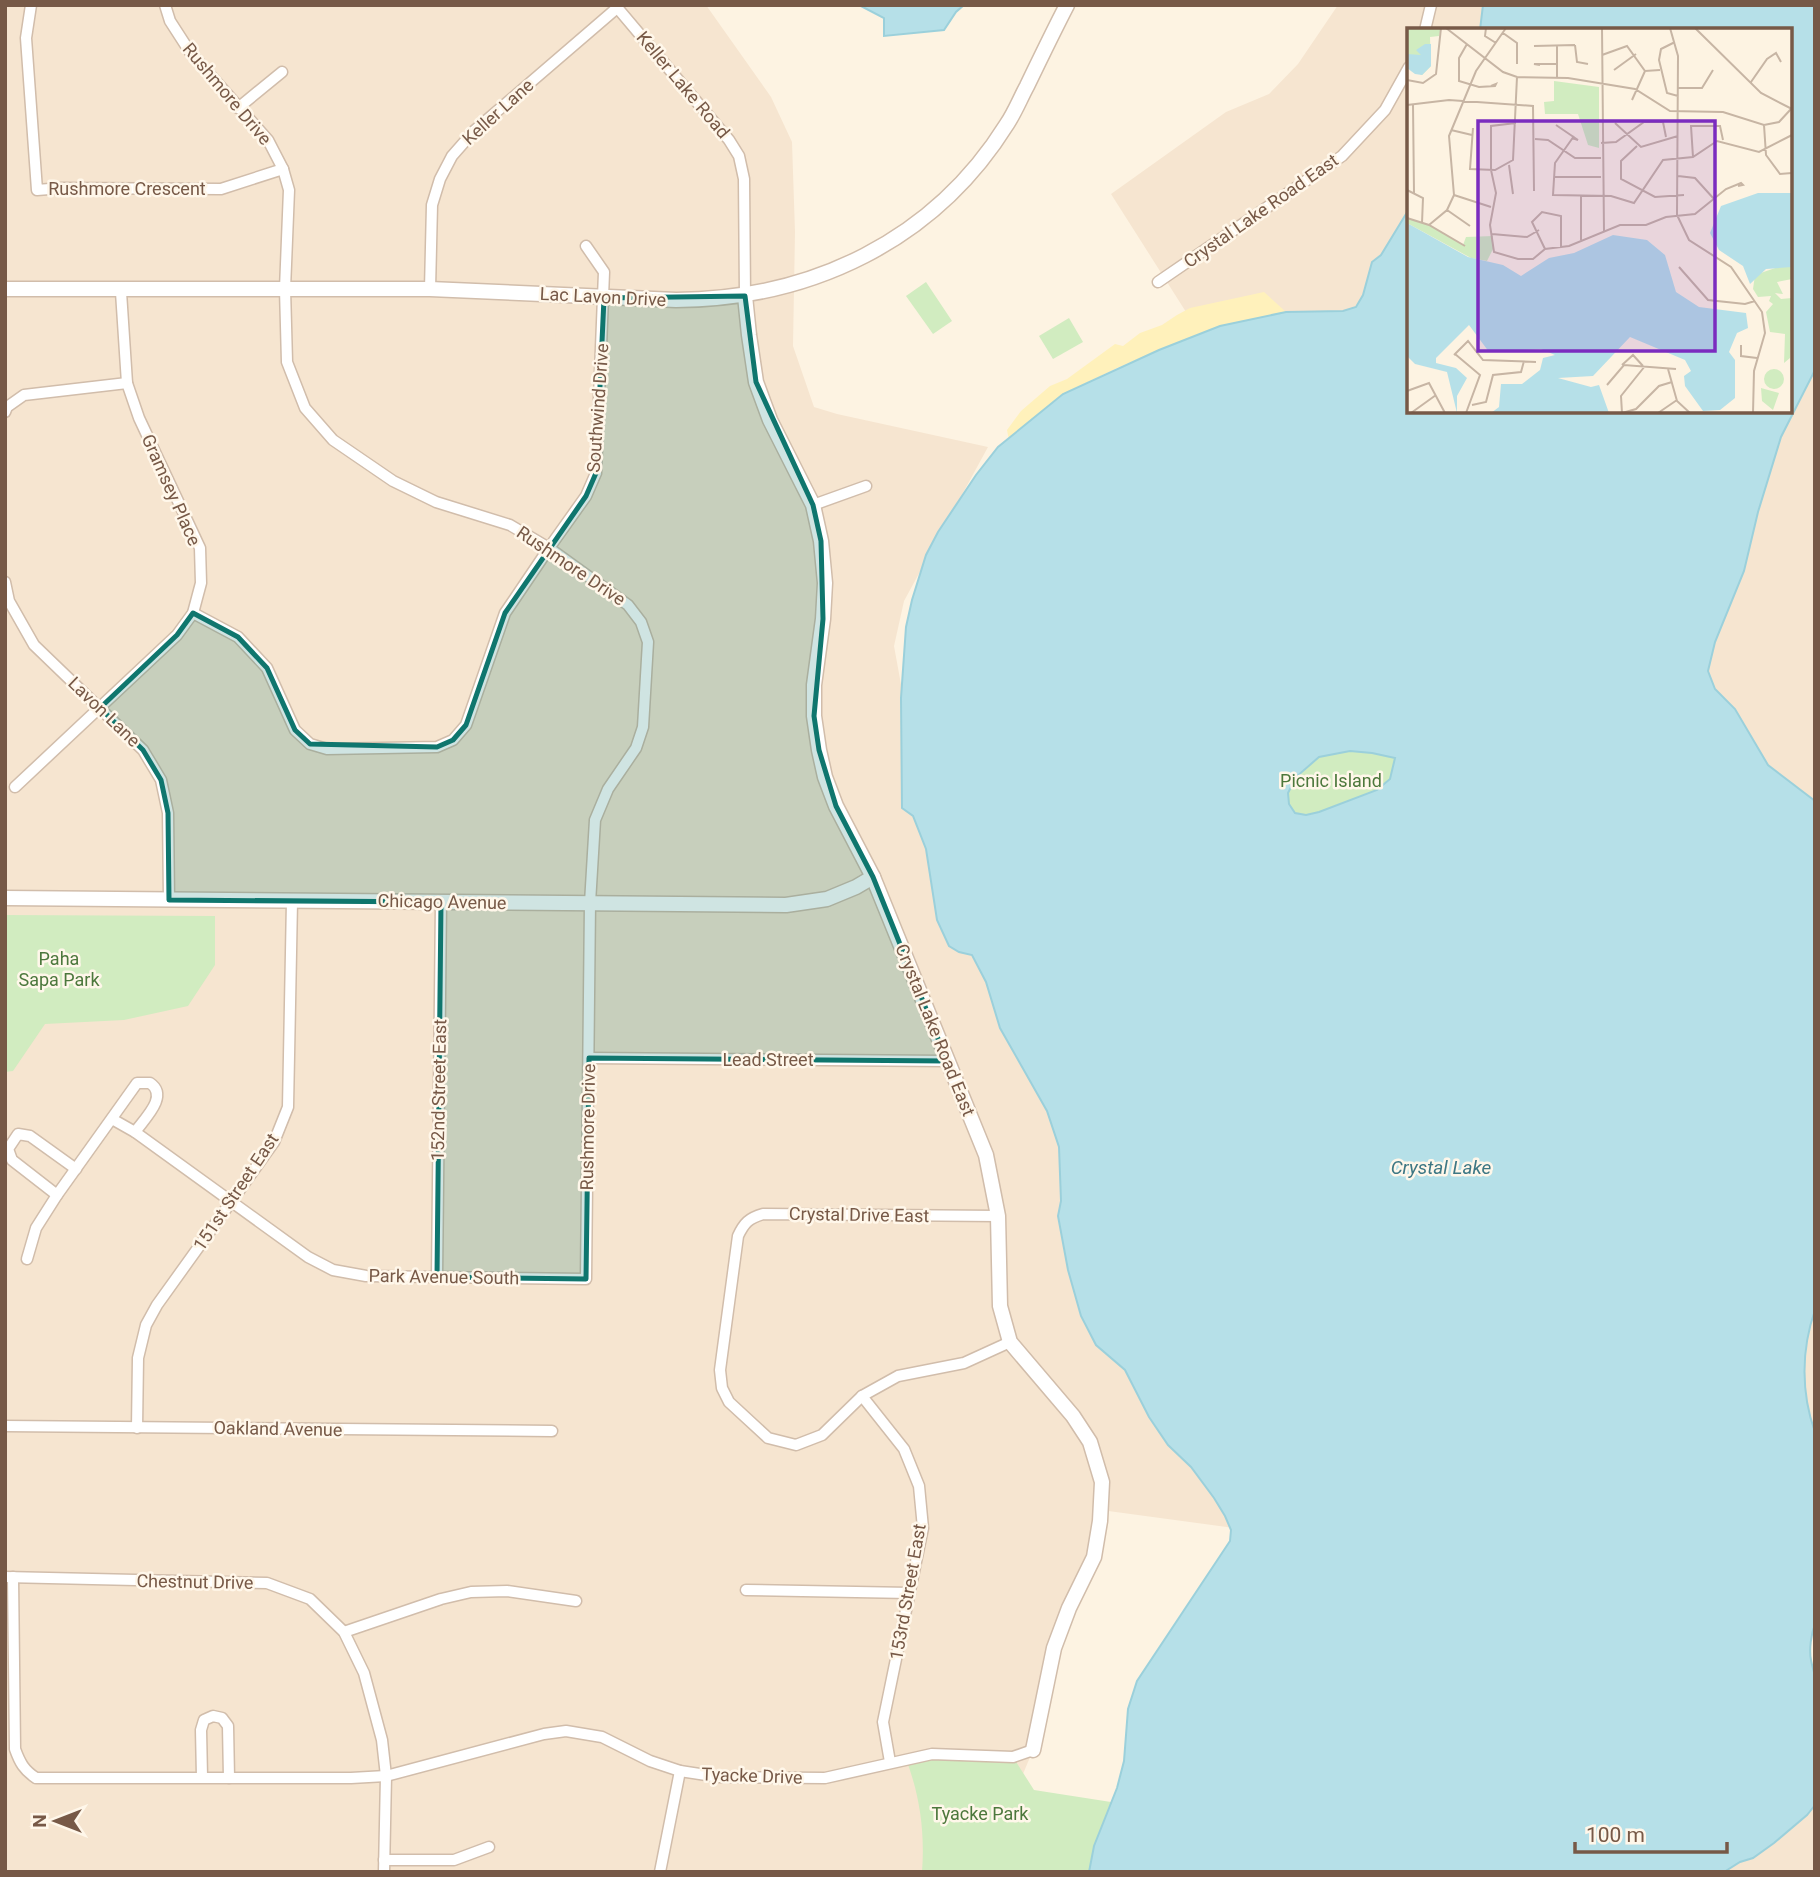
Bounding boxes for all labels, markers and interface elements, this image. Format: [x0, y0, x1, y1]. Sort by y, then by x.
street label: Keller Lake Road [633, 27, 734, 142]
inset map [1407, 28, 1792, 413]
street label: Rushmore Drive [179, 38, 276, 149]
street label: Keller Lane [458, 74, 538, 149]
street label: Crystal Lake Road East [1179, 149, 1342, 272]
street label: Rushmore Crescent [48, 178, 206, 199]
street label: Lac Lavon Drive [539, 283, 667, 310]
street label: Southwind Drive [583, 343, 612, 473]
street label: Gramsey Place [138, 431, 205, 549]
street label: Rushmore Drive [513, 521, 630, 610]
street label: Lavon Lane [64, 672, 145, 751]
park label: Picnic Island [1280, 770, 1382, 791]
street label: Chicago Avenue [377, 890, 507, 913]
street label: Crystal Lake Road East [891, 941, 980, 1119]
park label: Paha Sapa Park [18, 948, 100, 990]
street label: 152nd Street East [427, 1019, 450, 1161]
street label: Lead Street [722, 1049, 814, 1070]
street label: Rushmore Drive [576, 1063, 599, 1190]
street label: 151st Street East [189, 1129, 283, 1254]
water label: Crystal Lake [1391, 1156, 1492, 1179]
street label: Crystal Drive East [789, 1203, 929, 1226]
street label: Park Avenue South [368, 1265, 520, 1288]
street label: Oakland Avenue [213, 1417, 343, 1440]
street label: 153rd Street East [885, 1522, 930, 1662]
street label: Chestnut Drive [136, 1570, 254, 1593]
street label: Tyacke Drive [701, 1763, 803, 1788]
north arrow [21, 1786, 91, 1856]
park label: Tyacke Park [932, 1803, 1029, 1824]
scale bar [1575, 1811, 1727, 1855]
text: N [28, 1814, 51, 1828]
text: 100 m [1586, 1823, 1645, 1847]

